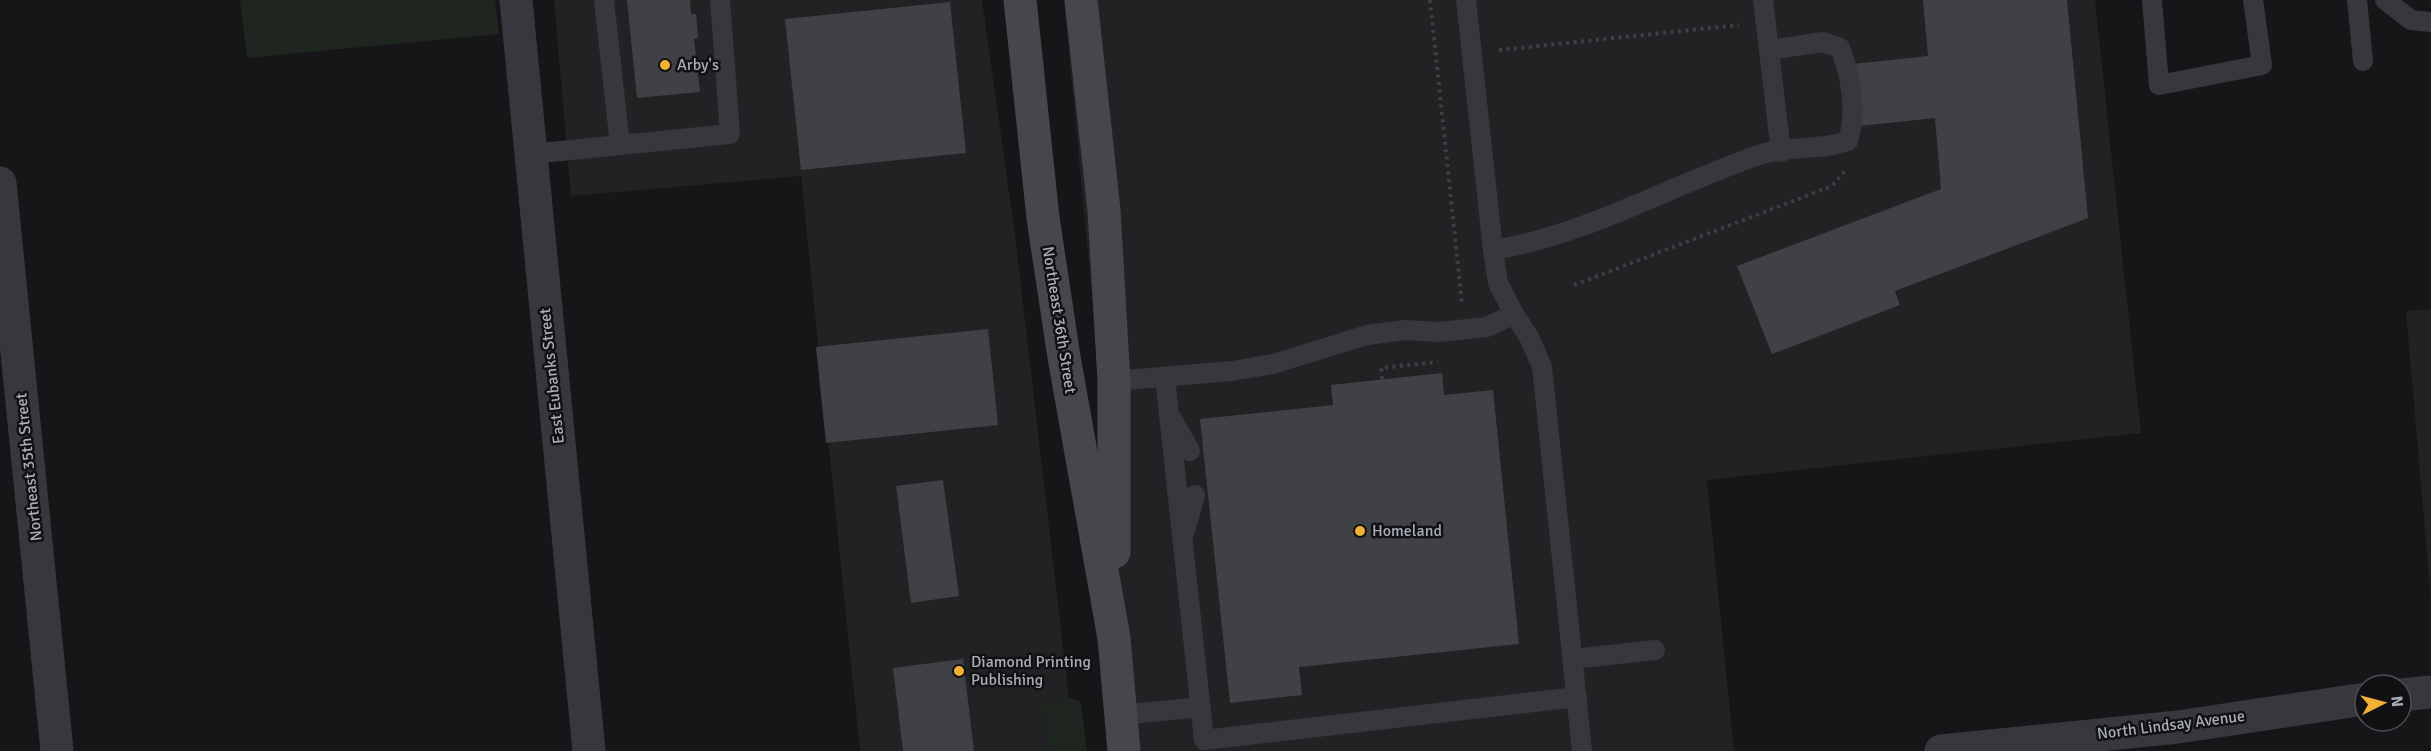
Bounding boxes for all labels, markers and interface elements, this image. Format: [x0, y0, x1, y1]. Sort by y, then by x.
place label: Arby's [677, 55, 719, 75]
marker: Arby's [658, 58, 672, 72]
street label: Northeast 36th Street [1037, 245, 1081, 395]
street label: East Eubanks Street [535, 307, 569, 445]
street label: Northeast 35th Street [11, 392, 47, 542]
place label: Homeland [1372, 521, 1442, 541]
marker: Homeland [1353, 524, 1367, 538]
place label: Diamond Printing Publishing [971, 652, 1091, 690]
marker: Diamond Printing Publishing [952, 664, 966, 678]
north arrow [2353, 673, 2413, 733]
text: N [2386, 695, 2407, 708]
street label: North Lindsay Avenue [2096, 706, 2246, 744]

